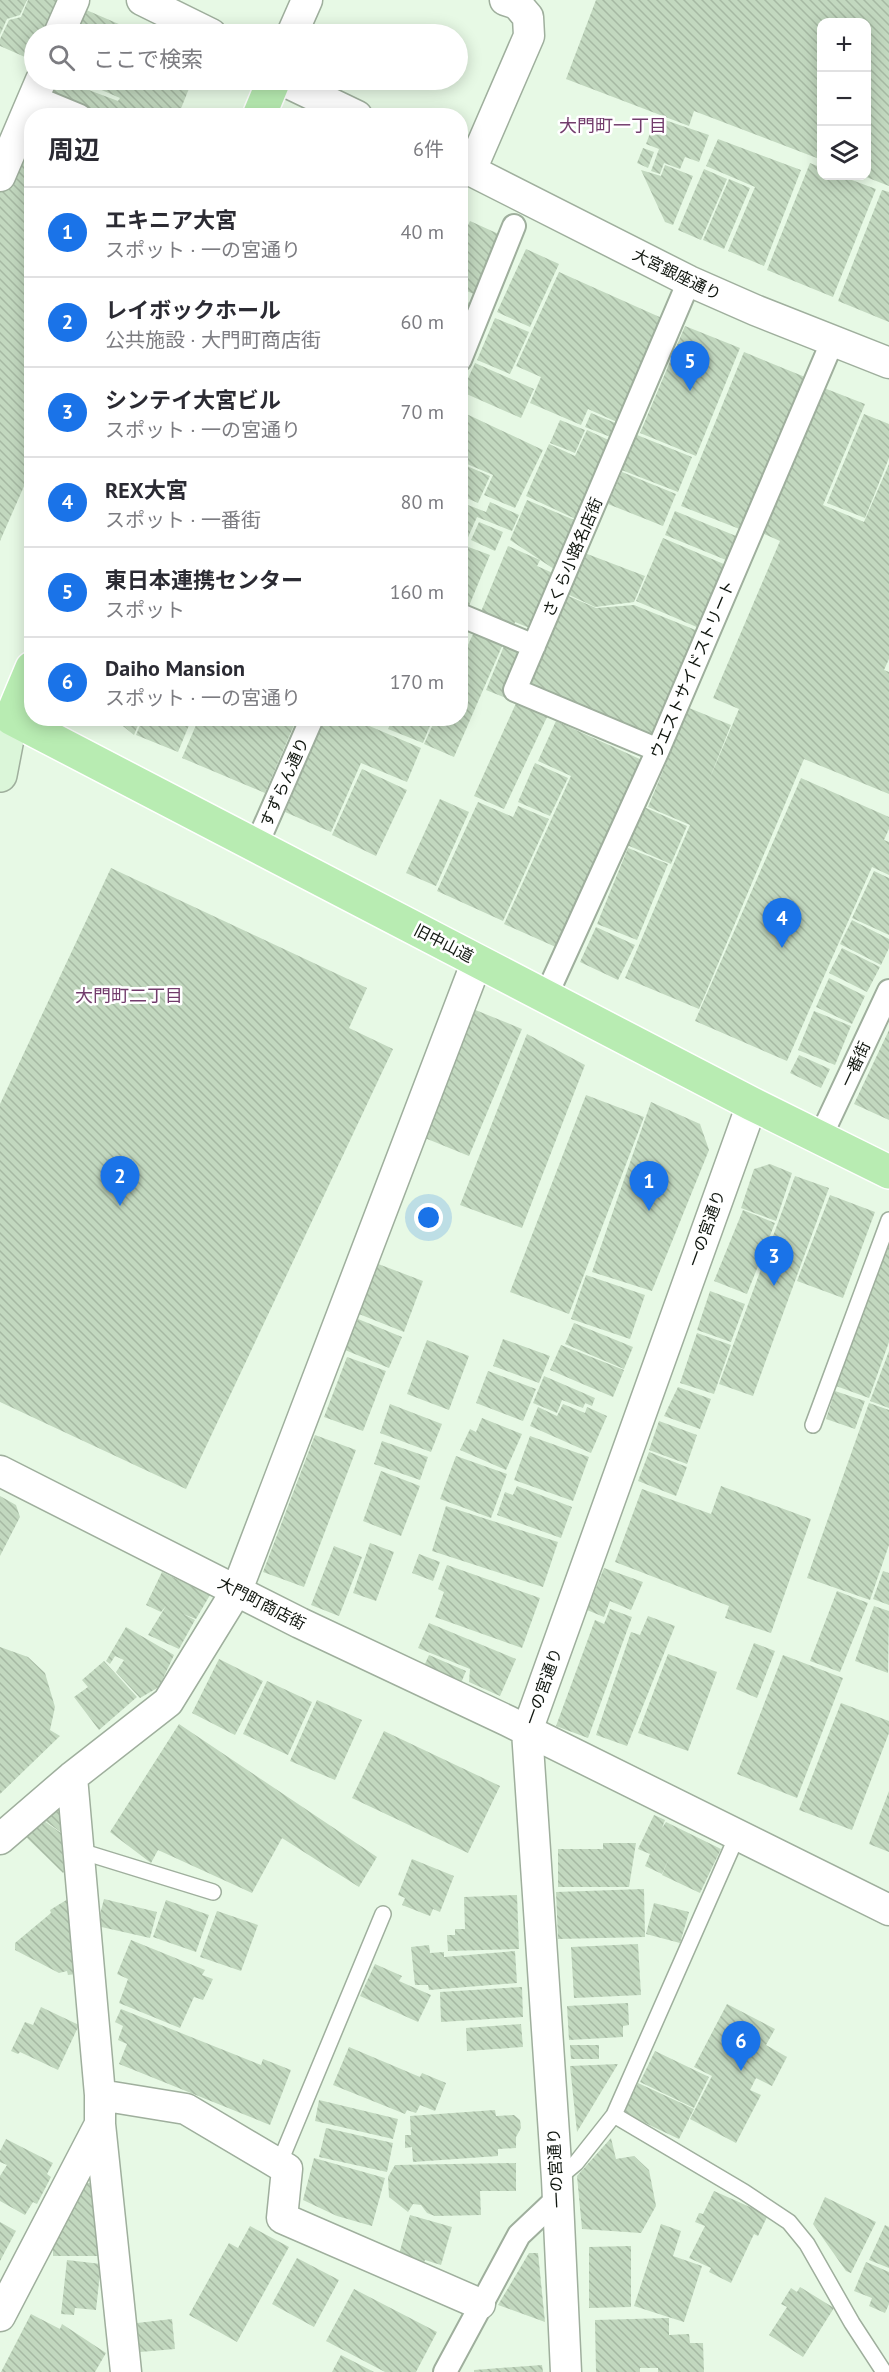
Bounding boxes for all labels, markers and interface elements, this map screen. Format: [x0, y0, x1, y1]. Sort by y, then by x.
map controls [817, 18, 871, 180]
button: + [817, 18, 871, 72]
search box [24, 24, 468, 90]
icon: search [45, 41, 78, 74]
text: ここで検索 [93, 45, 203, 73]
button: − [817, 72, 871, 126]
district label: 大門町一丁目 [559, 114, 667, 137]
button: layers [817, 126, 871, 180]
text: 周辺 [48, 133, 100, 166]
text: 6件 [413, 136, 444, 162]
text: エキニア大宮 [105, 206, 237, 234]
text: 1 [62, 219, 73, 245]
text: 40 m [401, 219, 444, 245]
text: スポット · 一の宮通り [105, 237, 301, 263]
street label: 大宮銀座通り [629, 244, 725, 304]
text: レイボックホール [105, 296, 281, 324]
text: 2 [62, 309, 73, 335]
text: 60 m [401, 309, 444, 335]
text: 公共施設 · 大門町商店街 [105, 327, 321, 353]
pin: 5 [670, 342, 710, 391]
text: シンテイ大宮ビル [105, 386, 281, 414]
text: 3 [62, 399, 73, 425]
text: 70 m [401, 399, 444, 425]
text: スポット · 一の宮通り [105, 417, 301, 443]
text: REX大宮 [105, 476, 188, 504]
text: 4 [62, 489, 73, 515]
text: 80 m [401, 489, 444, 515]
street label: さくら小路名店街 [538, 494, 606, 620]
text: スポット · 一番街 [105, 507, 261, 533]
text: 東日本連携センター [105, 566, 303, 594]
street label: ウエストサイドストリート [645, 577, 739, 761]
text: 5 [62, 579, 73, 605]
text: 160 m [390, 579, 444, 605]
text: スポット [105, 597, 185, 623]
text: Daiho Mansion [105, 654, 245, 682]
text: 6 [62, 669, 73, 695]
text: 170 m [390, 669, 444, 695]
text: スポット · 一の宮通り [105, 685, 301, 711]
street label: すずらん通り [255, 734, 313, 830]
pin: 4 [762, 898, 802, 948]
street label: 旧中山道 [411, 920, 477, 966]
district label: 大門町二丁目 [75, 984, 183, 1007]
street label: 一番街 [836, 1038, 874, 1090]
pin: 2 [100, 1156, 140, 1206]
pin: 1 [630, 1162, 668, 1211]
street label: 一の宮通り [683, 1187, 729, 1269]
your location [414, 1203, 443, 1232]
pin: 3 [754, 1236, 794, 1286]
street label: 大門町商店街 [215, 1572, 309, 1634]
street label: 一の宮通り [520, 1645, 566, 1727]
pin: 6 [722, 2022, 760, 2071]
street label: 一の宮通り [543, 2128, 567, 2208]

